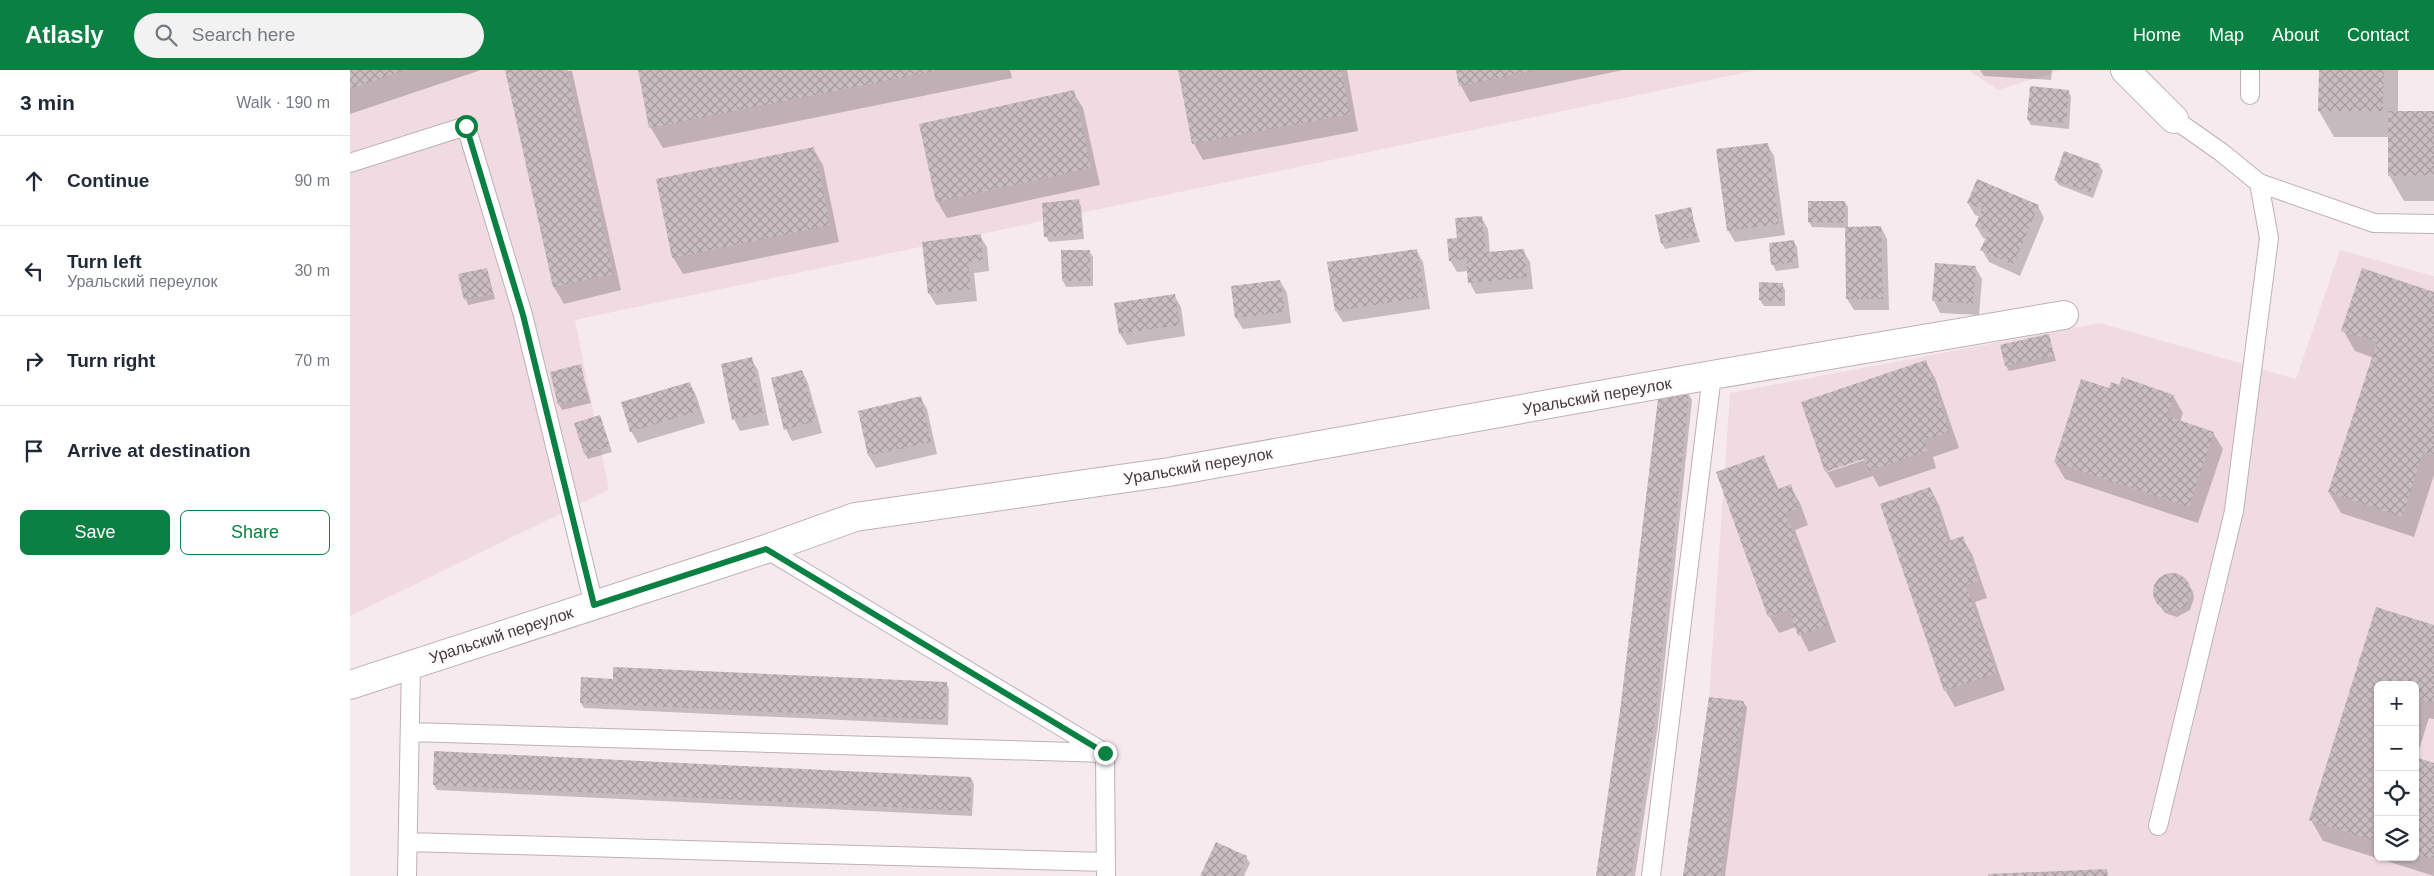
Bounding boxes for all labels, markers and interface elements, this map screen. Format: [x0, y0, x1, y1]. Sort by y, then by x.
search box [134, 13, 484, 58]
text: Atlasly [25, 21, 104, 48]
icon: search [152, 21, 180, 49]
text: Search here [192, 24, 295, 45]
text: Home [2133, 25, 2181, 45]
text: Map [2209, 25, 2244, 45]
text: About [2272, 25, 2319, 45]
text: Contact [2347, 25, 2409, 45]
text: 3 min [20, 91, 75, 114]
text: Walk · 190 m [236, 94, 330, 111]
route start [455, 115, 478, 138]
icon: ahead [20, 167, 48, 195]
text: Continue [67, 170, 149, 191]
text: 90 m [294, 172, 330, 189]
text: Turn left [67, 251, 142, 272]
icon: left [20, 257, 48, 285]
text: 30 m [294, 262, 330, 279]
text: Уральский переулок [67, 273, 217, 290]
icon: right [20, 347, 48, 375]
text: Turn right [67, 350, 155, 371]
text: 70 m [294, 352, 330, 369]
street label: Уральский переулок [1521, 374, 1674, 417]
icon: arrive [20, 437, 48, 465]
text: Arrive at destination [67, 440, 251, 461]
street label: Уральский переулок [1122, 444, 1275, 487]
button: Save [20, 510, 170, 555]
button: Share [180, 510, 330, 555]
street label: Уральский переулок [427, 603, 576, 666]
map controls [2374, 681, 2419, 861]
button: + [2374, 681, 2419, 726]
button: − [2374, 726, 2419, 771]
route end [1094, 742, 1117, 765]
button: locate [2374, 771, 2419, 816]
button: layers [2374, 816, 2419, 861]

